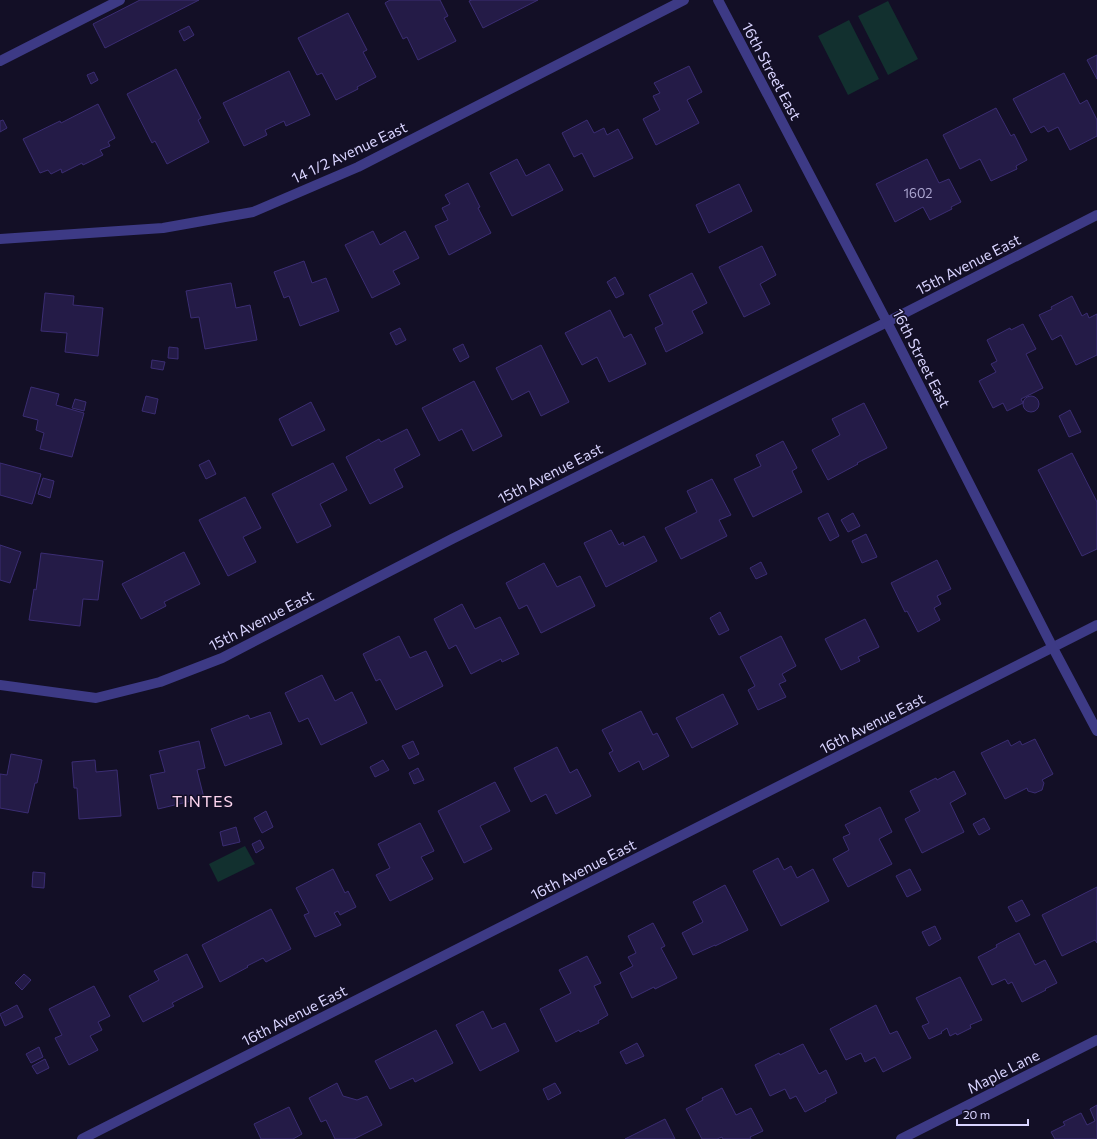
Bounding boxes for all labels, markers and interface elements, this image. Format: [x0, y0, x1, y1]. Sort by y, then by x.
street label: 16th Street East [739, 19, 805, 123]
street label: 14 1/2 Avenue East [288, 117, 410, 187]
house number: 1602 [903, 185, 933, 201]
street label: 15th Avenue East [913, 230, 1023, 298]
street label: 16th Street East [889, 306, 955, 410]
street label: 15th Avenue East [495, 439, 605, 507]
street label: 15th Avenue East [206, 586, 316, 654]
street label: 16th Avenue East [816, 689, 928, 757]
district label: TINTES [172, 791, 234, 810]
street label: 16th Avenue East [527, 835, 639, 903]
street label: 16th Avenue East [238, 981, 350, 1049]
street label: Maple Lane [964, 1045, 1042, 1097]
scale bar [957, 1101, 1028, 1127]
text: 20 m [963, 1107, 990, 1121]

